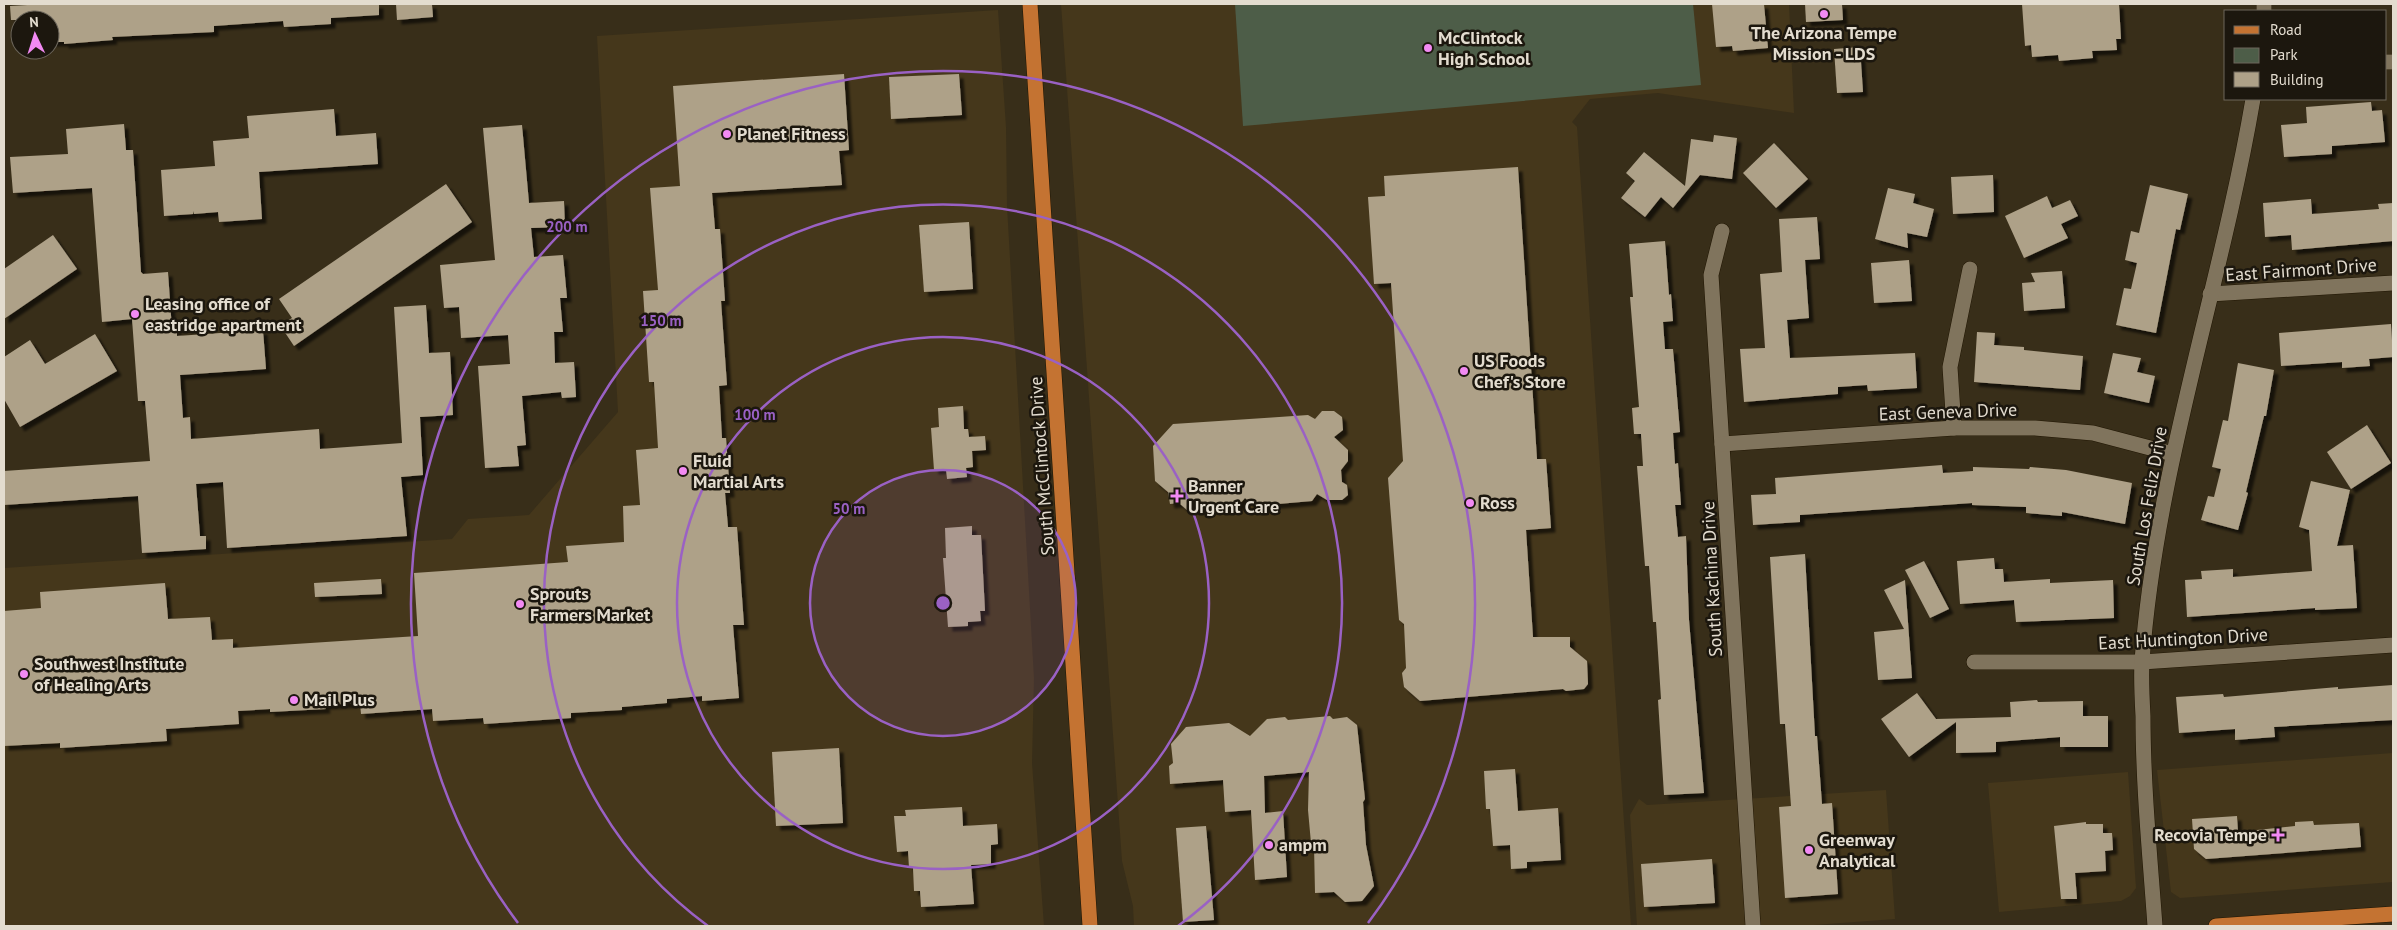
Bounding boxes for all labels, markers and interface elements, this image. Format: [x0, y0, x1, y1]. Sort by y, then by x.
marker: The Arizona Tempe Mission - LDS [1818, 8, 1830, 20]
north arrow [10, 10, 60, 60]
legend [2224, 10, 2387, 100]
text: N [29, 13, 39, 31]
text: Road [2270, 20, 2302, 39]
place label: The Arizona Tempe Mission - LDS [1751, 21, 1897, 65]
place label: McClintock High School [1438, 26, 1531, 70]
marker: McClintock High School [1422, 42, 1434, 54]
text: Park [2270, 45, 2298, 64]
text: Building [2270, 70, 2324, 89]
place label: Planet Fitness [737, 122, 846, 145]
marker: Planet Fitness [721, 128, 733, 140]
text: 200 m [546, 217, 588, 236]
street label: East Fairmont Drive [2225, 253, 2377, 286]
place label: Leasing office of eastridge apartment [145, 292, 302, 336]
marker: Leasing office of eastridge apartment [129, 308, 141, 320]
text: 150 m [640, 311, 682, 330]
place label: US Foods Chef's Store [1474, 349, 1566, 393]
marker: US Foods Chef's Store [1458, 365, 1470, 377]
street label: South McClintock Drive [1024, 376, 1059, 556]
street label: East Geneva Drive [1878, 398, 2018, 425]
text: 100 m [734, 405, 776, 424]
street label: South Los Feliz Drive [2121, 425, 2172, 587]
place label: Fluid Martial Arts [693, 449, 784, 493]
marker: Fluid Martial Arts [677, 465, 689, 477]
place label: Banner Urgent Care [1188, 474, 1279, 518]
marker: Banner Urgent Care [1170, 489, 1184, 503]
place label: Ross [1480, 491, 1515, 514]
marker: Ross [1464, 497, 1476, 509]
text: 50 m [833, 499, 865, 518]
street label: South Kachina Drive [1696, 501, 1727, 657]
place label: Sprouts Farmers Market [530, 582, 651, 626]
centre of rings [934, 594, 952, 612]
marker: Sprouts Farmers Market [514, 598, 526, 610]
street label: East Huntington Drive [2098, 623, 2268, 654]
place label: Southwest Institute of Healing Arts [34, 652, 184, 696]
marker: Southwest Institute of Healing Arts [18, 668, 30, 680]
place label: Mail Plus [304, 688, 375, 711]
marker: Mail Plus [288, 694, 300, 706]
place label: Recovia Tempe [2154, 823, 2267, 846]
place label: Greenway Analytical [1819, 828, 1896, 872]
marker: Recovia Tempe [2271, 828, 2285, 842]
place label: ampm [1279, 833, 1327, 856]
marker: ampm [1263, 839, 1275, 851]
marker: Greenway Analytical [1803, 844, 1815, 856]

